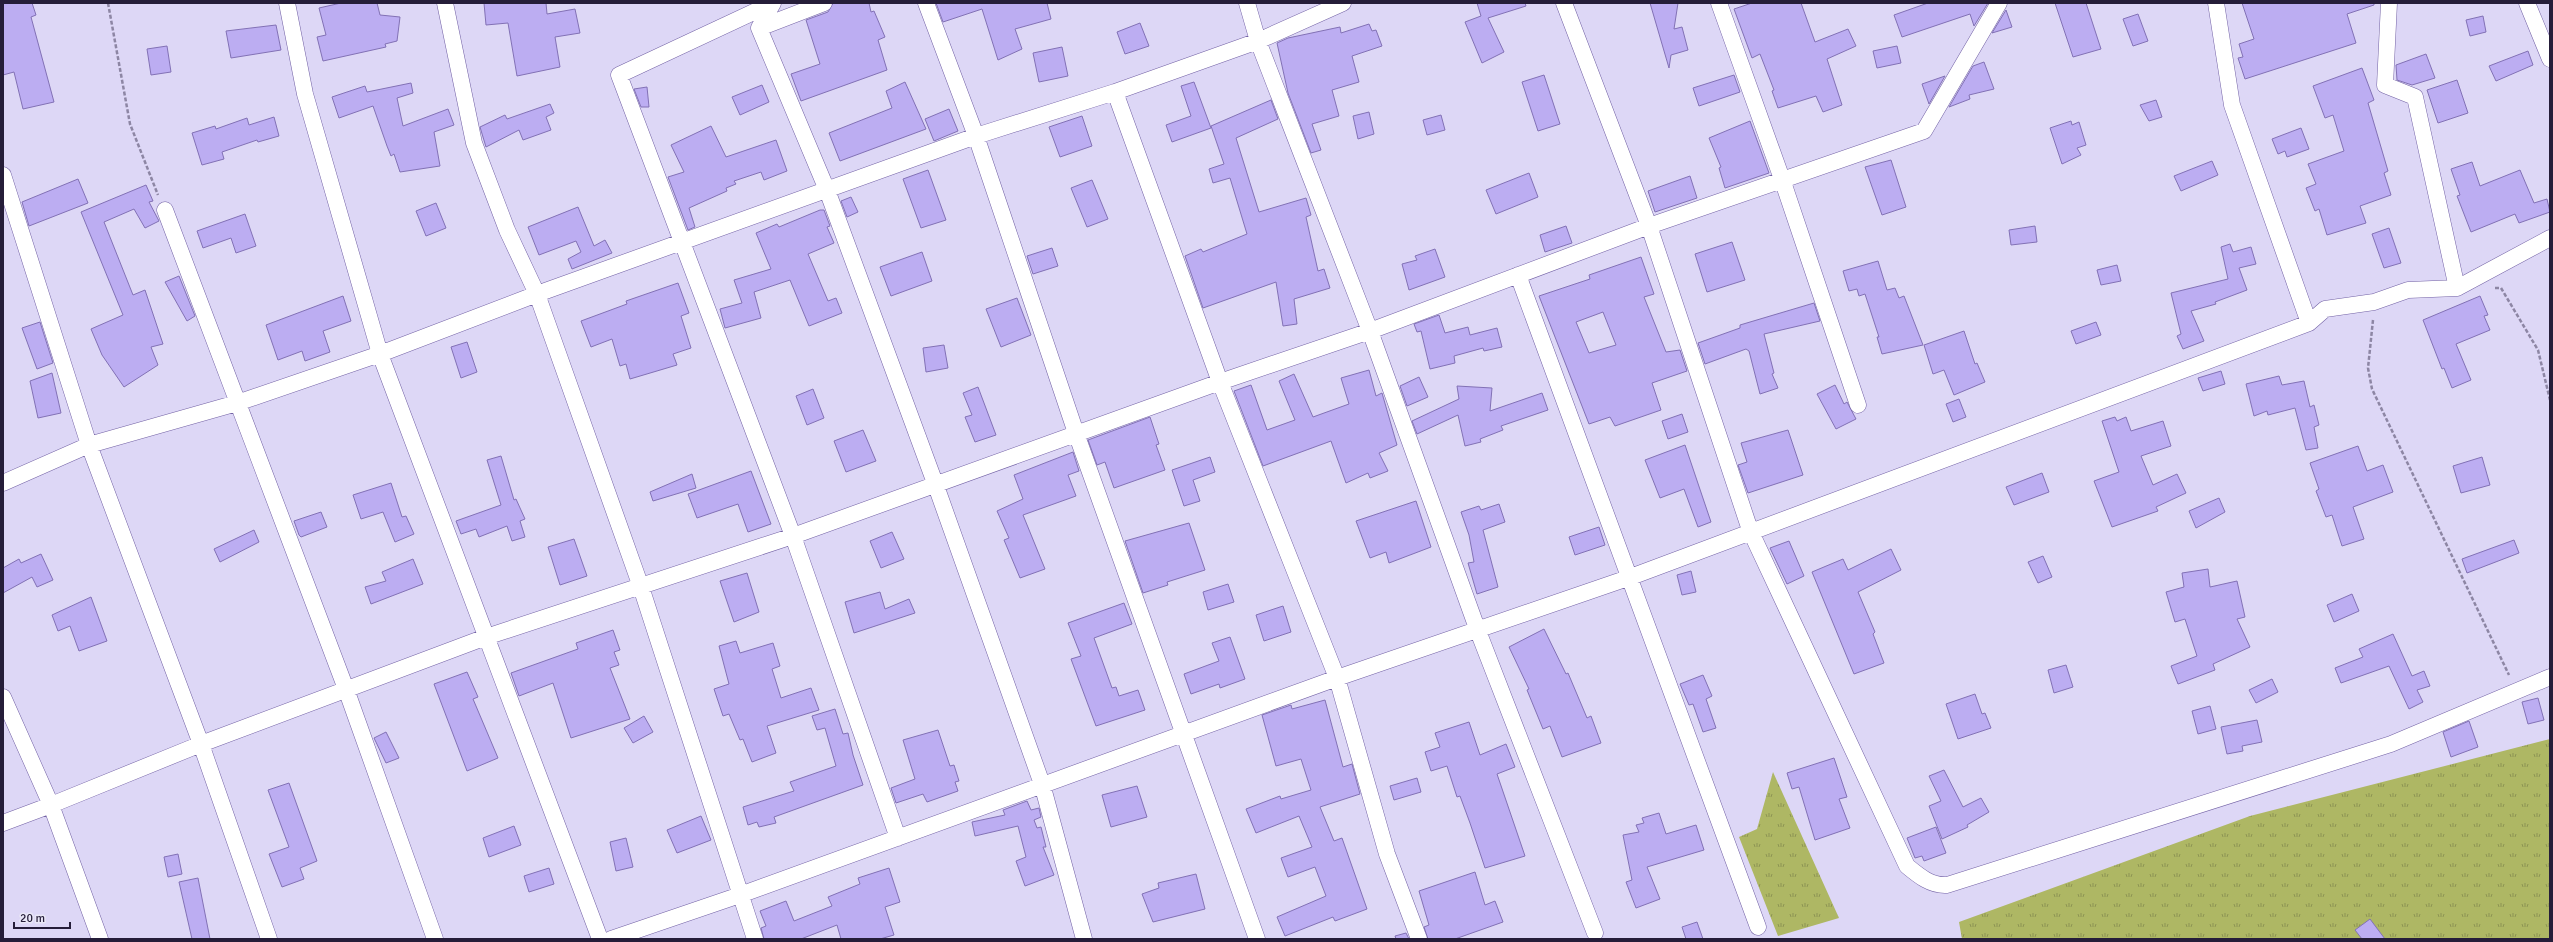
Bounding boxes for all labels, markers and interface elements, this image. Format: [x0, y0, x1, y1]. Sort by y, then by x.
scale bar [14, 904, 70, 930]
text: 20 m [20, 911, 45, 926]

